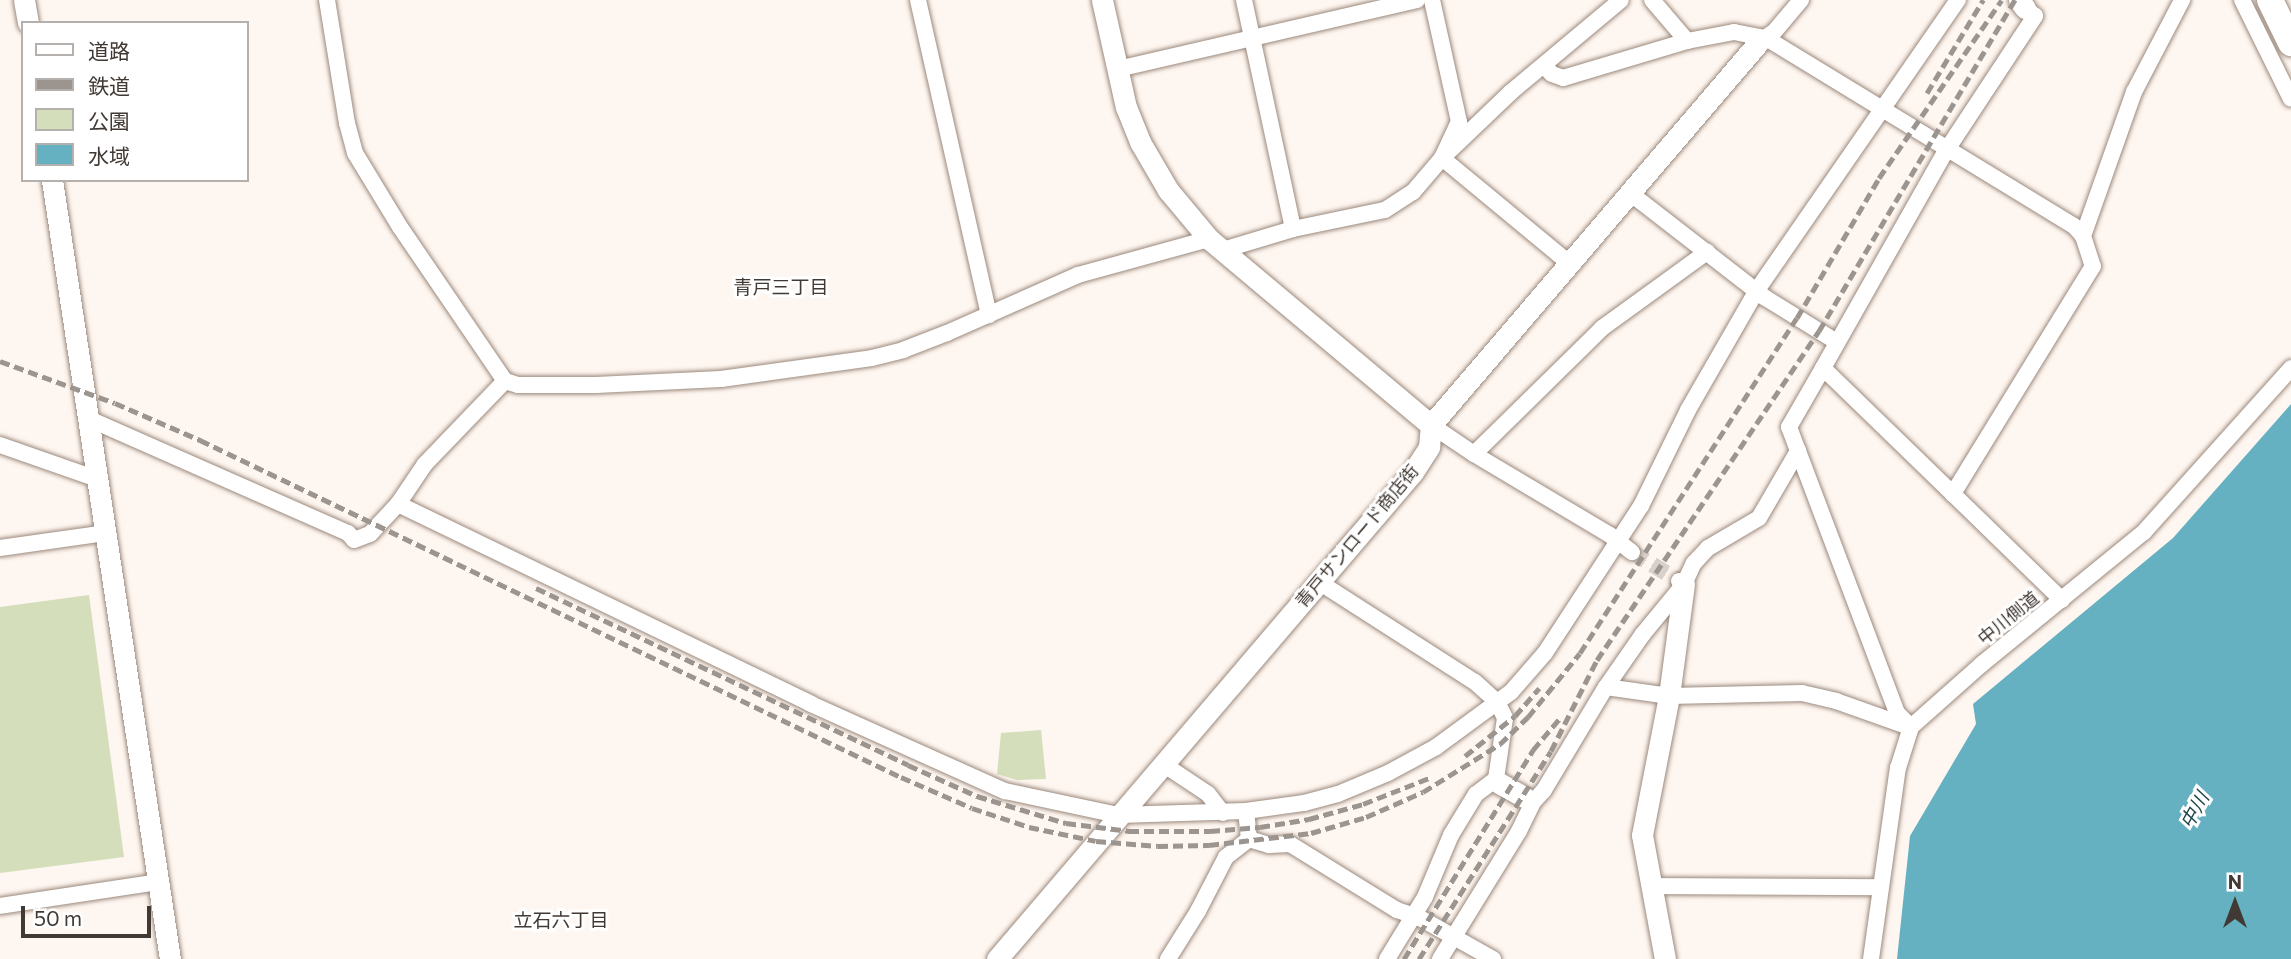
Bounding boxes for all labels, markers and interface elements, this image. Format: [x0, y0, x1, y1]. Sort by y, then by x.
legend [21, 21, 248, 182]
text: 道路 [88, 38, 130, 63]
text: 鉄道 [88, 73, 130, 98]
text: 公園 [88, 108, 130, 133]
text: 水域 [88, 143, 130, 168]
district label: 青戸三丁目 [734, 276, 828, 298]
street label: 青戸サンロード商店街 [1291, 460, 1423, 612]
street label: 中川側道 [1973, 587, 2043, 649]
water label: 中川 [2175, 788, 2213, 832]
north arrow [2200, 868, 2270, 938]
text: N [2228, 870, 2242, 893]
scale bar [24, 892, 154, 936]
text: 50 m [34, 905, 82, 930]
district label: 立石六丁目 [514, 909, 608, 931]

